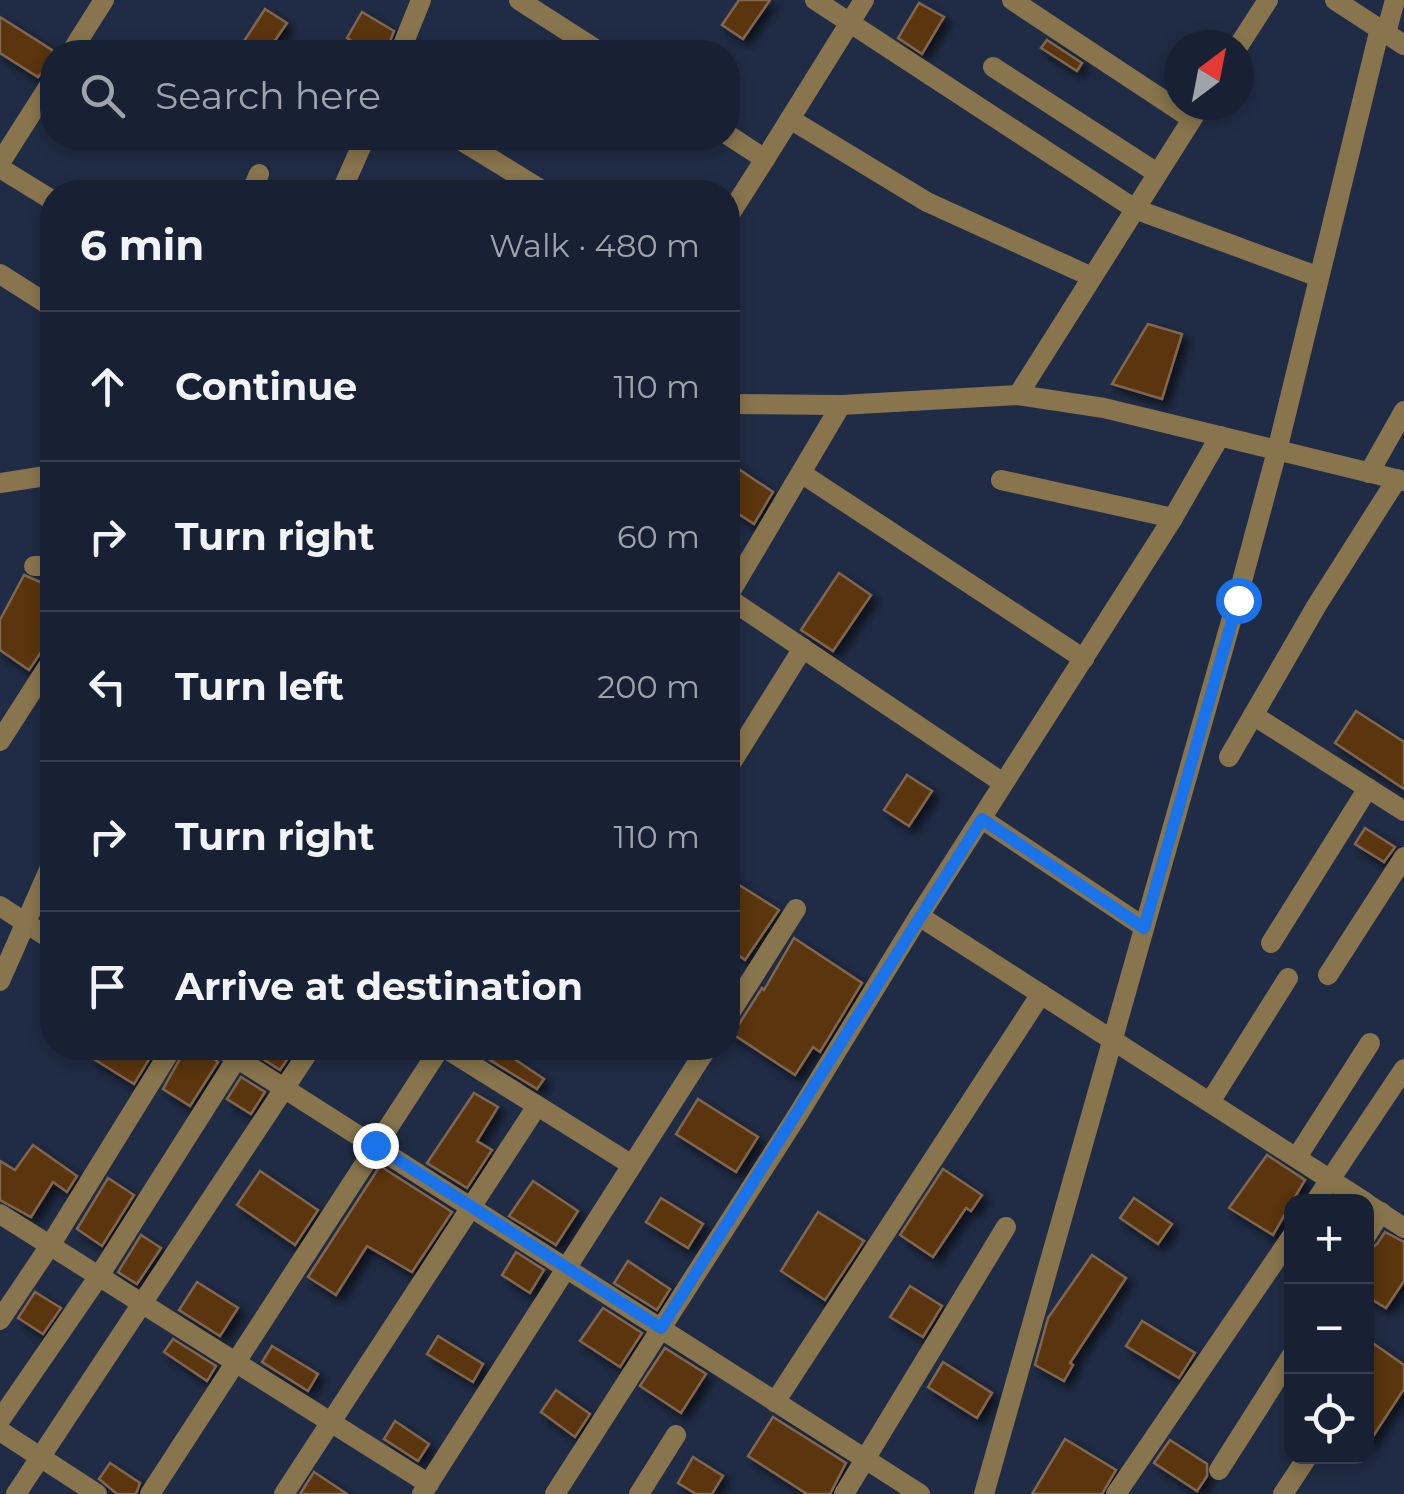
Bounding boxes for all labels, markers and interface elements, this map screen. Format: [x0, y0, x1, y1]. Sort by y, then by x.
north arrow [1164, 30, 1254, 120]
search box [40, 40, 740, 150]
icon: search [75, 68, 130, 123]
text: Search here [155, 72, 381, 119]
text: 6 min [80, 219, 204, 271]
text: Walk · 480 m [489, 226, 700, 265]
icon: ahead [80, 359, 135, 414]
text: Continue [175, 363, 357, 410]
text: 110 m [613, 367, 700, 406]
icon: right [80, 509, 135, 564]
text: Turn right [175, 513, 374, 560]
text: 60 m [617, 517, 700, 556]
route start [1216, 578, 1262, 624]
icon: left [80, 659, 135, 714]
text: Turn left [175, 663, 344, 710]
text: 200 m [597, 667, 700, 706]
icon: right [80, 809, 135, 864]
text: Turn right [175, 813, 374, 860]
text: 110 m [613, 817, 700, 856]
icon: arrive [80, 959, 135, 1014]
text: Arrive at destination [175, 963, 583, 1010]
route end [353, 1123, 399, 1169]
map controls [1284, 1194, 1374, 1464]
button: + [1284, 1194, 1374, 1284]
button: − [1284, 1284, 1374, 1374]
button: locate [1284, 1374, 1374, 1464]

